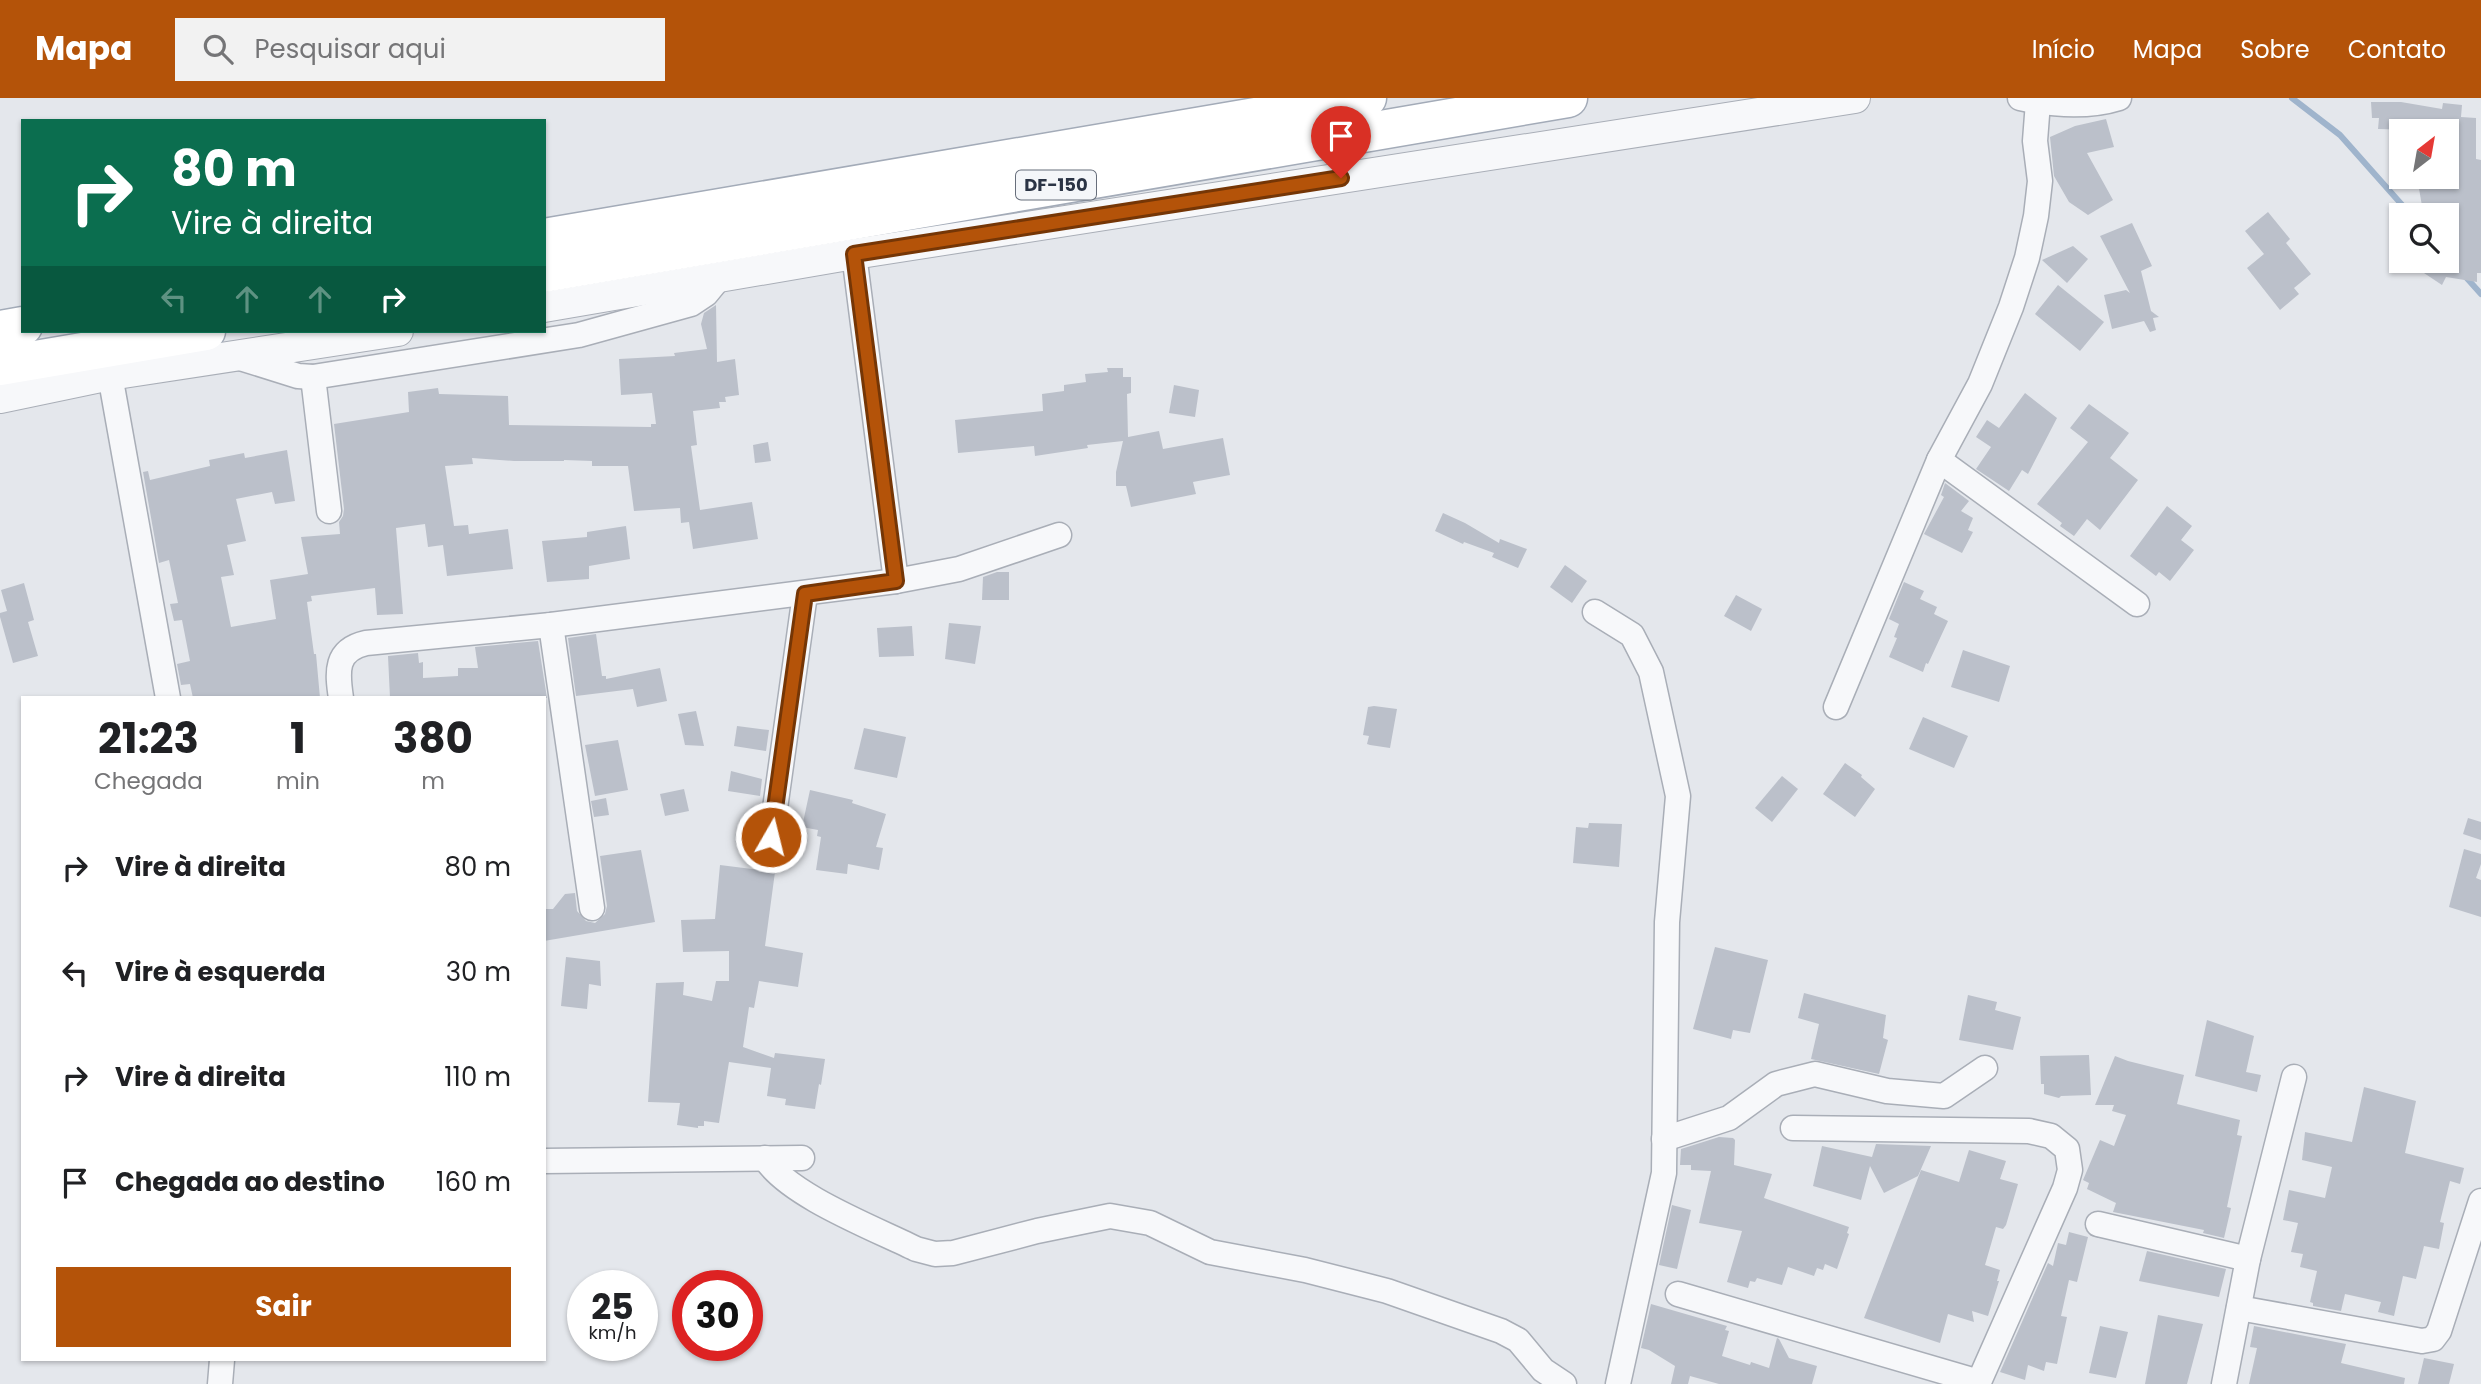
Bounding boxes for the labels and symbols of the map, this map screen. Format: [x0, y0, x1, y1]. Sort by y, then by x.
pin [1311, 106, 1371, 178]
north arrow [2389, 119, 2459, 189]
road number: DF-150 [1016, 170, 1096, 200]
position arrow [734, 800, 808, 874]
speed limit sign: 30 [672, 1270, 763, 1361]

